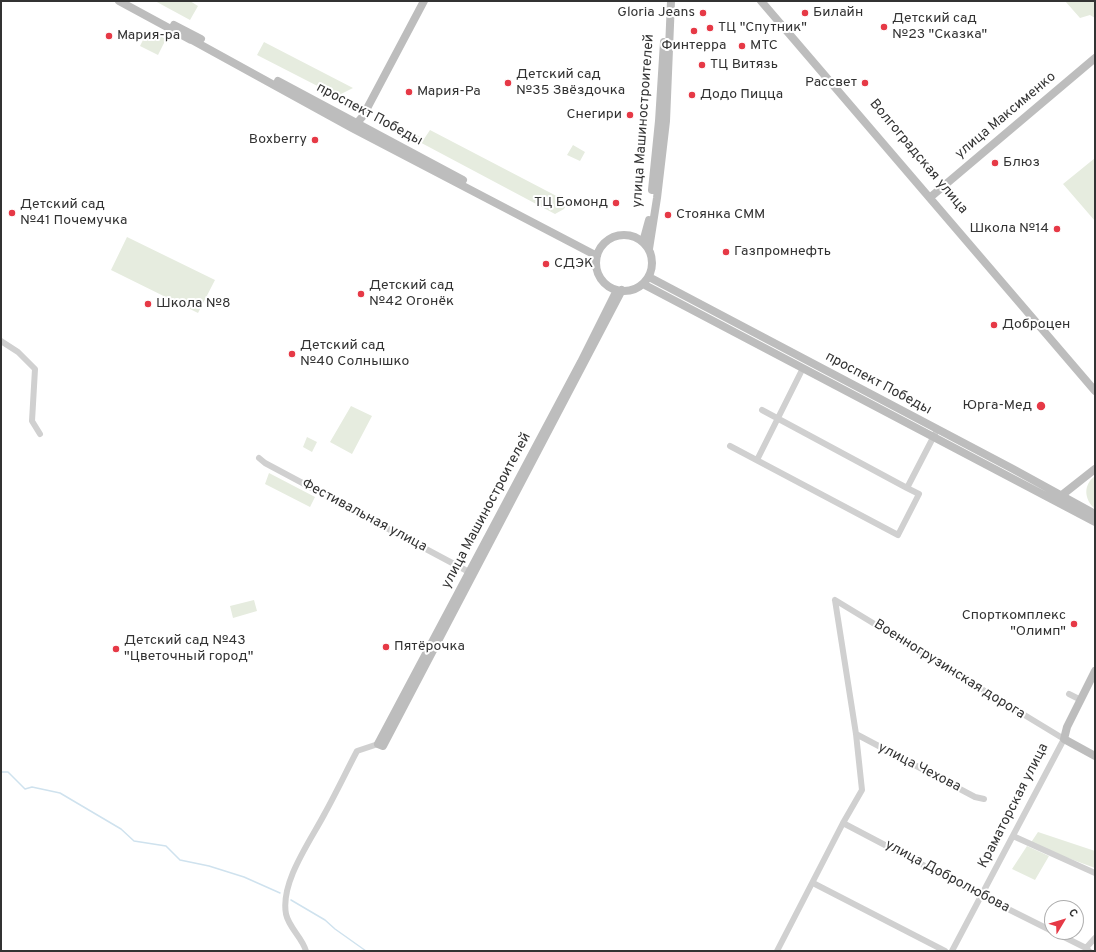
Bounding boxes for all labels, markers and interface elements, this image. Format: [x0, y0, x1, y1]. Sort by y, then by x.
place label: Gloria Jeans [617, 5, 695, 21]
place label: Билайн [813, 5, 863, 21]
marker: Gloria Jeans [698, 8, 708, 18]
marker: Билайн [800, 8, 810, 18]
place label: Детский сад №23 "Сказка" [892, 11, 987, 44]
place label: ТЦ "Спутник" [718, 20, 807, 36]
marker: Детский сад №23 "Сказка" [879, 22, 889, 32]
marker: ТЦ "Спутник" [705, 23, 715, 33]
marker: Финтерра [689, 26, 699, 36]
place label: Мария-ра [117, 28, 180, 44]
marker: Мария-ра [104, 31, 114, 41]
street label: улица Машиностроителей [630, 34, 658, 208]
place label: Финтерра [662, 38, 726, 54]
place label: МТС [750, 38, 778, 54]
marker: МТС [737, 41, 747, 51]
place label: ТЦ Витязь [710, 57, 778, 73]
marker: ТЦ Витязь [697, 60, 707, 70]
place label: Детский сад №35 Звёздочка [516, 67, 625, 100]
street label: улица Максименко [952, 69, 1060, 163]
place label: Рассвет [805, 75, 857, 91]
marker: Детский сад №35 Звёздочка [503, 78, 513, 88]
marker: Рассвет [860, 78, 870, 88]
street label: проспект Победы [313, 80, 425, 150]
place label: Мария-Ра [417, 84, 481, 100]
marker: Мария-Ра [404, 87, 414, 97]
place label: Додо Пицца [700, 87, 783, 103]
marker: Додо Пицца [687, 90, 697, 100]
street label: Волгоградская улица [865, 96, 971, 218]
place label: Снегири [567, 107, 622, 123]
marker: Снегири [625, 110, 635, 120]
place label: Boxberry [249, 132, 307, 148]
marker: Boxberry [310, 135, 320, 145]
place label: Блюз [1003, 155, 1040, 171]
marker: Блюз [990, 158, 1000, 168]
place label: ТЦ Бомонд [534, 195, 608, 211]
place label: Детский сад №41 Почемучка [20, 197, 127, 230]
marker: ТЦ Бомонд [611, 198, 621, 208]
place label: Стоянка СММ [676, 207, 765, 223]
marker: Детский сад №41 Почемучка [7, 208, 17, 218]
marker: Стоянка СММ [663, 210, 673, 220]
place label: Школа №14 [969, 221, 1049, 237]
marker: Школа №14 [1052, 224, 1062, 234]
place label: Газпромнефть [734, 244, 831, 260]
marker: Газпромнефть [721, 247, 731, 257]
place label: СДЭК [554, 256, 593, 272]
marker: СДЭК [541, 259, 551, 269]
place label: Детский сад №42 Огонёк [369, 278, 454, 310]
marker: Детский сад №42 Огонёк [356, 289, 366, 299]
place label: Школа №8 [156, 296, 231, 312]
marker: Школа №8 [143, 299, 153, 309]
place label: Доброцен [1002, 317, 1070, 333]
marker: Доброцен [989, 320, 999, 330]
place label: Детский сад №40 Солнышко [300, 338, 409, 370]
marker: Детский сад №40 Солнышко [287, 349, 297, 359]
street label: проспект Победы [822, 349, 934, 419]
place label: Юрга-Мед [962, 398, 1032, 414]
marker: Юрга-Мед [1035, 400, 1047, 412]
street label: улица Машиностроителей [439, 430, 535, 592]
street label: Фестивальная улица [299, 476, 429, 556]
place label: Спорткомплекс "Олимп" [962, 608, 1066, 640]
street label: Военногрузинская дорога [870, 617, 1028, 723]
marker: Спорткомплекс "Олимп" [1069, 619, 1079, 629]
place label: Детский сад №43 "Цветочный город" [124, 633, 253, 666]
place label: Пятёрочка [394, 639, 465, 655]
marker: Пятёрочка [381, 642, 391, 652]
marker: Детский сад №43 "Цветочный город" [111, 644, 121, 654]
street label: улица Чехова [875, 740, 963, 796]
street label: Краматорская улица [975, 741, 1053, 871]
street label: улица Добролюбова [882, 837, 1012, 917]
north arrow [1044, 900, 1084, 940]
text: С [1065, 906, 1080, 920]

